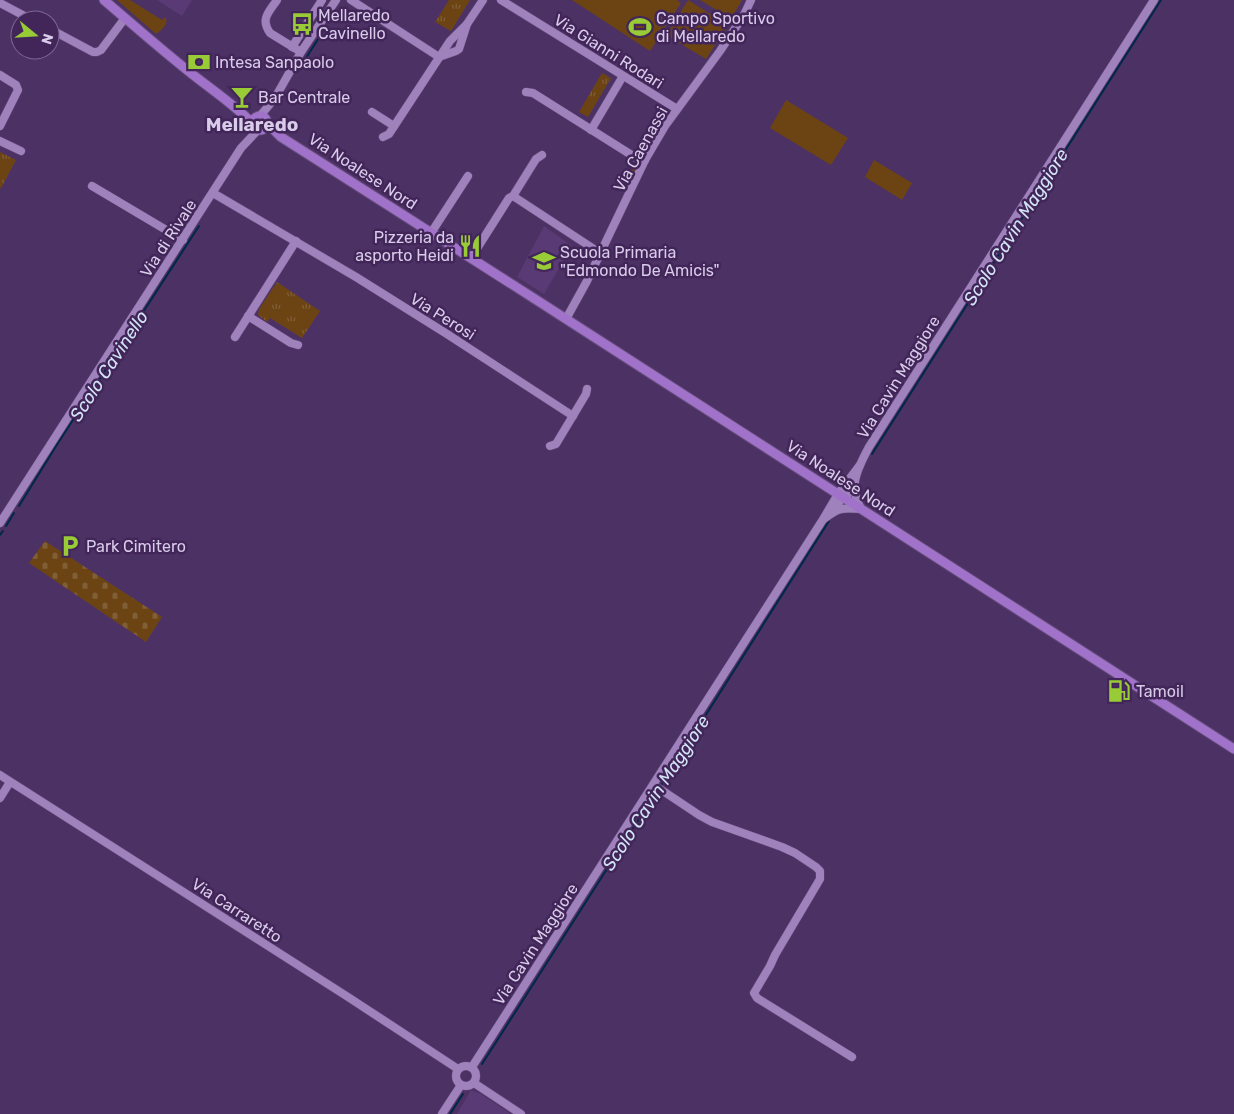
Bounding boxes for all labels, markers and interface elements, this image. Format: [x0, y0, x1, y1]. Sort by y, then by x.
place label: Mellaredo Cavinello [318, 6, 390, 43]
place label: Campo Sportivo di Mellaredo [656, 9, 775, 46]
north arrow [10, 10, 60, 60]
street label: Via Gianni Rodari [550, 10, 667, 93]
bus stop icon: Mellaredo Cavinello [289, 11, 315, 37]
sports icon: Campo Sportivo di Mellaredo [627, 14, 653, 40]
text: N [37, 31, 57, 46]
bank icon: Intesa Sanpaolo [186, 49, 212, 75]
place label: Intesa Sanpaolo [215, 53, 334, 72]
bar icon: Bar Centrale [229, 84, 255, 110]
place label: Bar Centrale [258, 88, 350, 107]
street label: Via Caenassi [609, 103, 672, 195]
district label: Mellaredo [206, 113, 298, 136]
street label: Via Noalese Nord [305, 129, 421, 214]
water label: Scolo Cavin Maggiore [959, 145, 1073, 309]
street label: Via di Rivale [136, 196, 201, 281]
place label: Pizzeria da asporto Heidi [355, 228, 454, 265]
restaurant icon: Pizzeria da asporto Heidi [457, 233, 483, 259]
place label: Scuola Primaria "Edmondo De Amicis" [560, 243, 720, 280]
school or university icon: Scuola Primaria "Edmondo De Amicis" [531, 248, 557, 274]
street label: Via Perosi [407, 289, 479, 344]
water label: Scolo Cavinello [65, 307, 153, 425]
street label: Via Cavin Maggiore [853, 312, 944, 442]
street label: Via Noalese Nord [783, 436, 899, 521]
parking icon: Park Cimitero [57, 533, 83, 559]
place label: Park Cimitero [86, 537, 186, 556]
fuel station icon: Tamoil [1106, 678, 1132, 704]
place label: Tamoil [1136, 682, 1184, 701]
water label: Scolo Cavin Maggiore [598, 711, 714, 875]
street label: Via Carraretto [188, 874, 285, 947]
street label: Via Cavin Maggiore [489, 880, 582, 1009]

